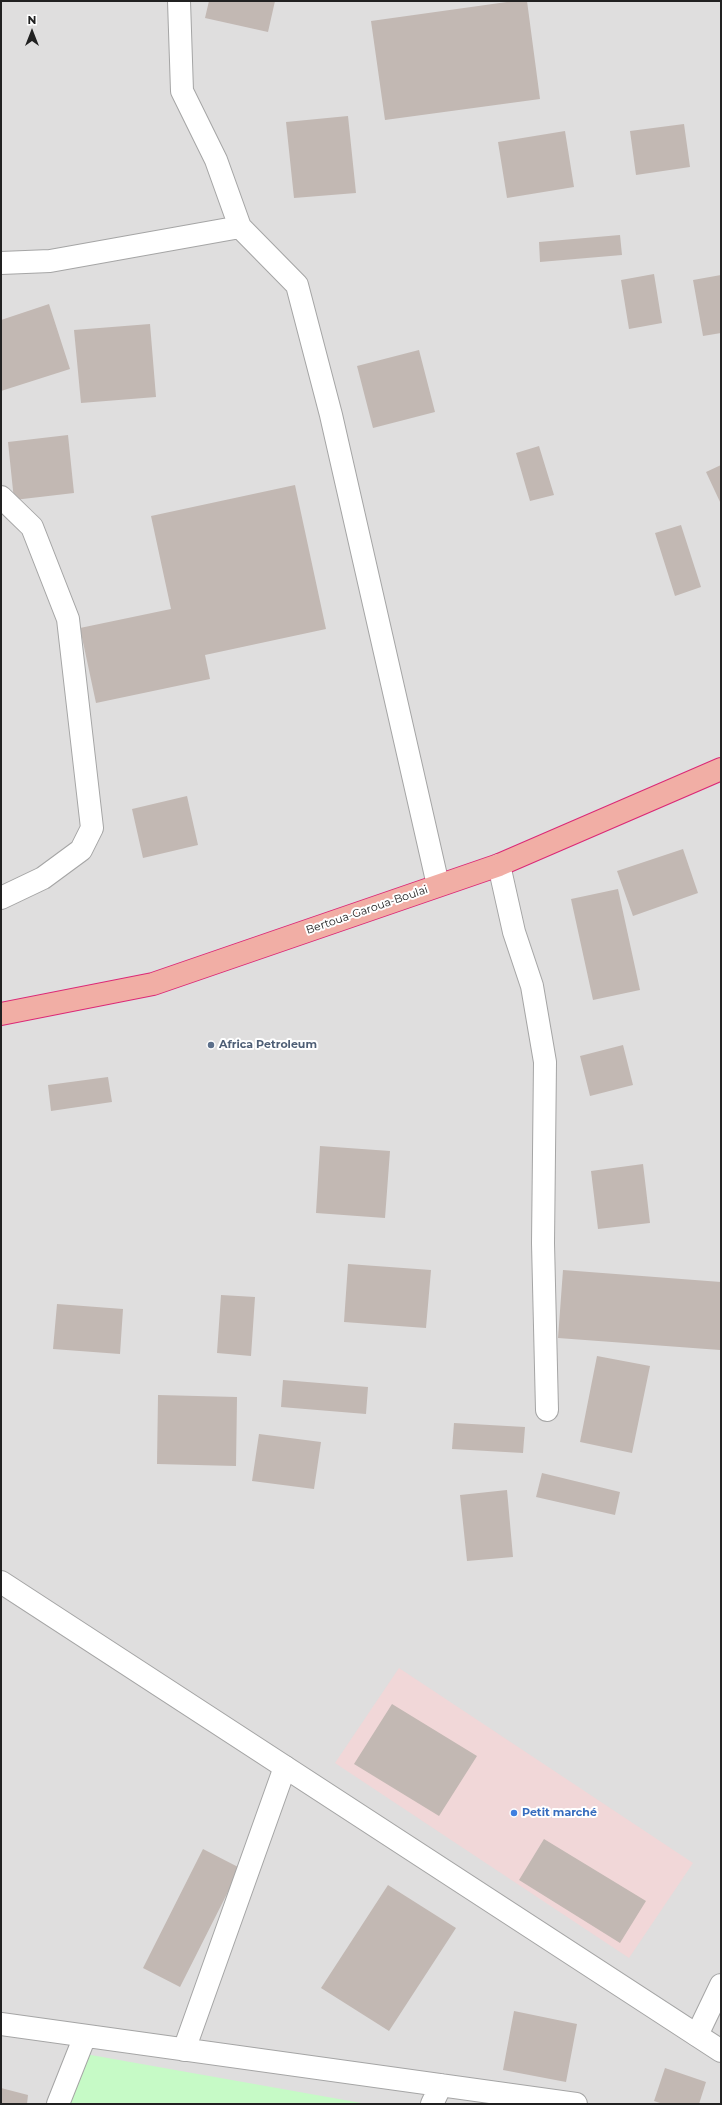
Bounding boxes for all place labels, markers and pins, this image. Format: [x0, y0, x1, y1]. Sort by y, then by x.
place label: Africa Petroleum [219, 1038, 317, 1052]
marker: Africa Petroleum [206, 1040, 216, 1050]
place label: Petit marché [522, 1806, 597, 1820]
marker: Petit marché [509, 1808, 519, 1818]

